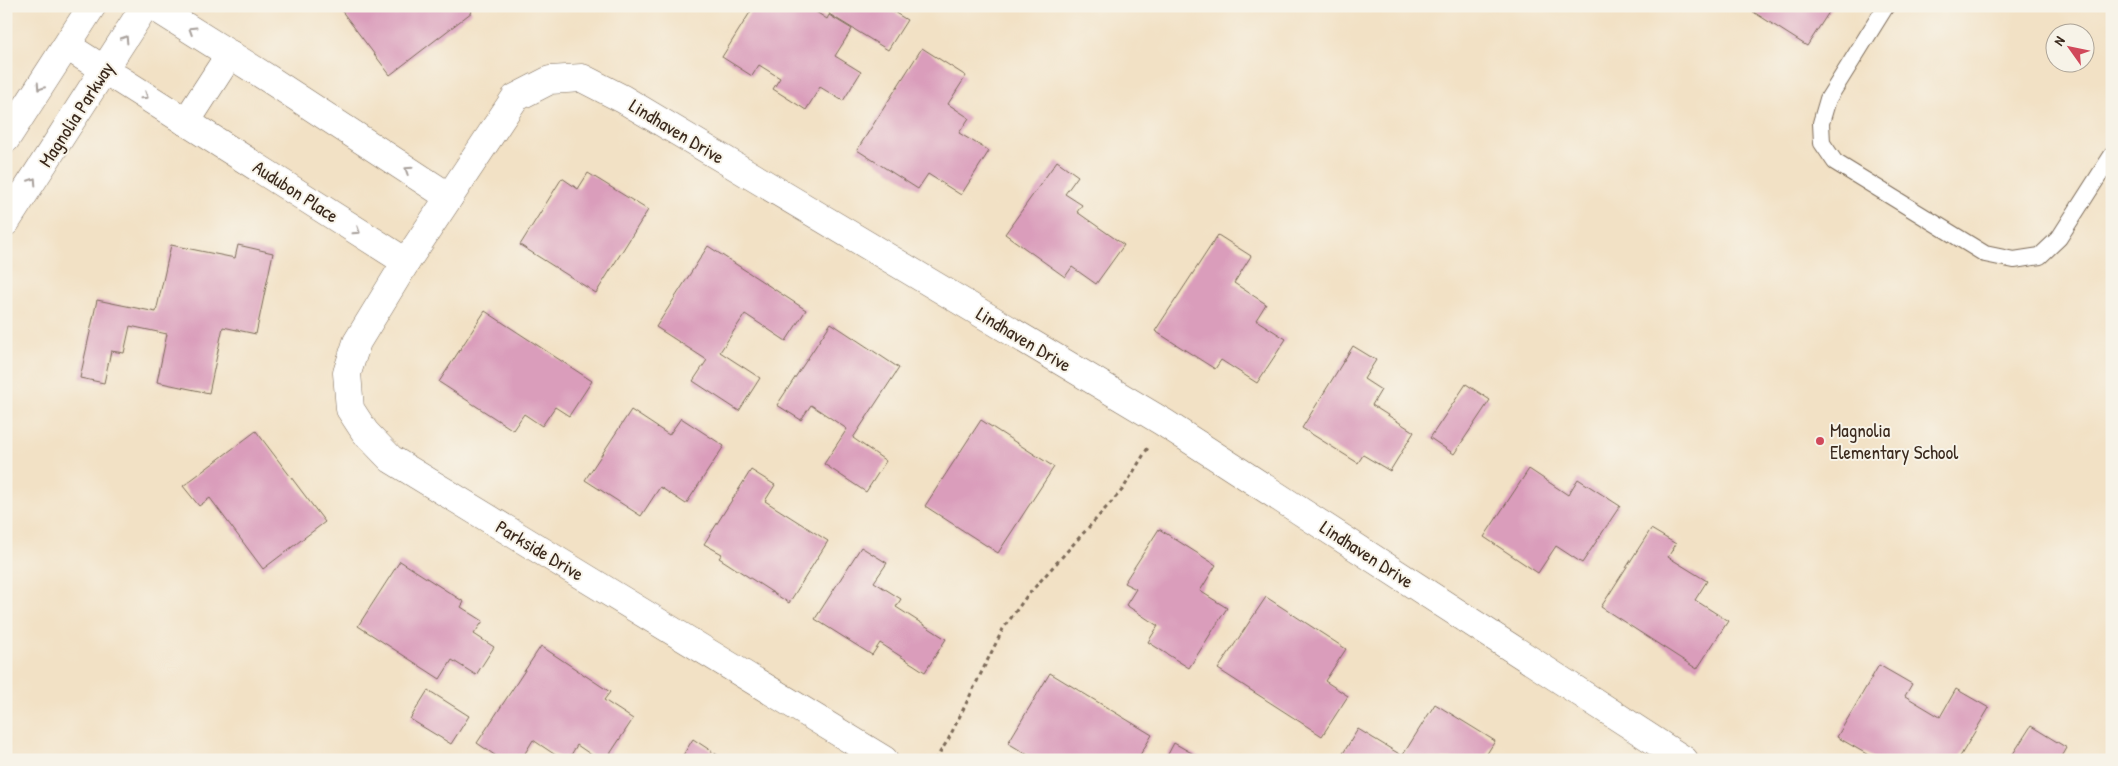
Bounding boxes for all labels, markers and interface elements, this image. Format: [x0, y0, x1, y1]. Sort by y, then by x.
north arrow [2046, 22, 2096, 72]
one-way arrow [188, 27, 197, 37]
text: N [2049, 32, 2069, 49]
one-way arrow [118, 35, 128, 44]
street label: Magnolia Parkway [32, 56, 120, 172]
one-way arrow [37, 81, 46, 91]
one-way arrow [140, 90, 149, 99]
street label: Lindhaven Drive [625, 92, 730, 170]
street label: Audubon Place [248, 154, 344, 229]
one-way arrow [404, 167, 414, 176]
one-way arrow [27, 177, 36, 187]
one-way arrow [352, 224, 361, 234]
street label: Lindhaven Drive [972, 300, 1077, 378]
place label: Magnolia Elementary School [1830, 417, 1959, 465]
marker: Magnolia Elementary School [1814, 435, 1826, 447]
street label: Parkside Drive [491, 513, 589, 587]
street label: Lindhaven Drive [1315, 514, 1419, 594]

